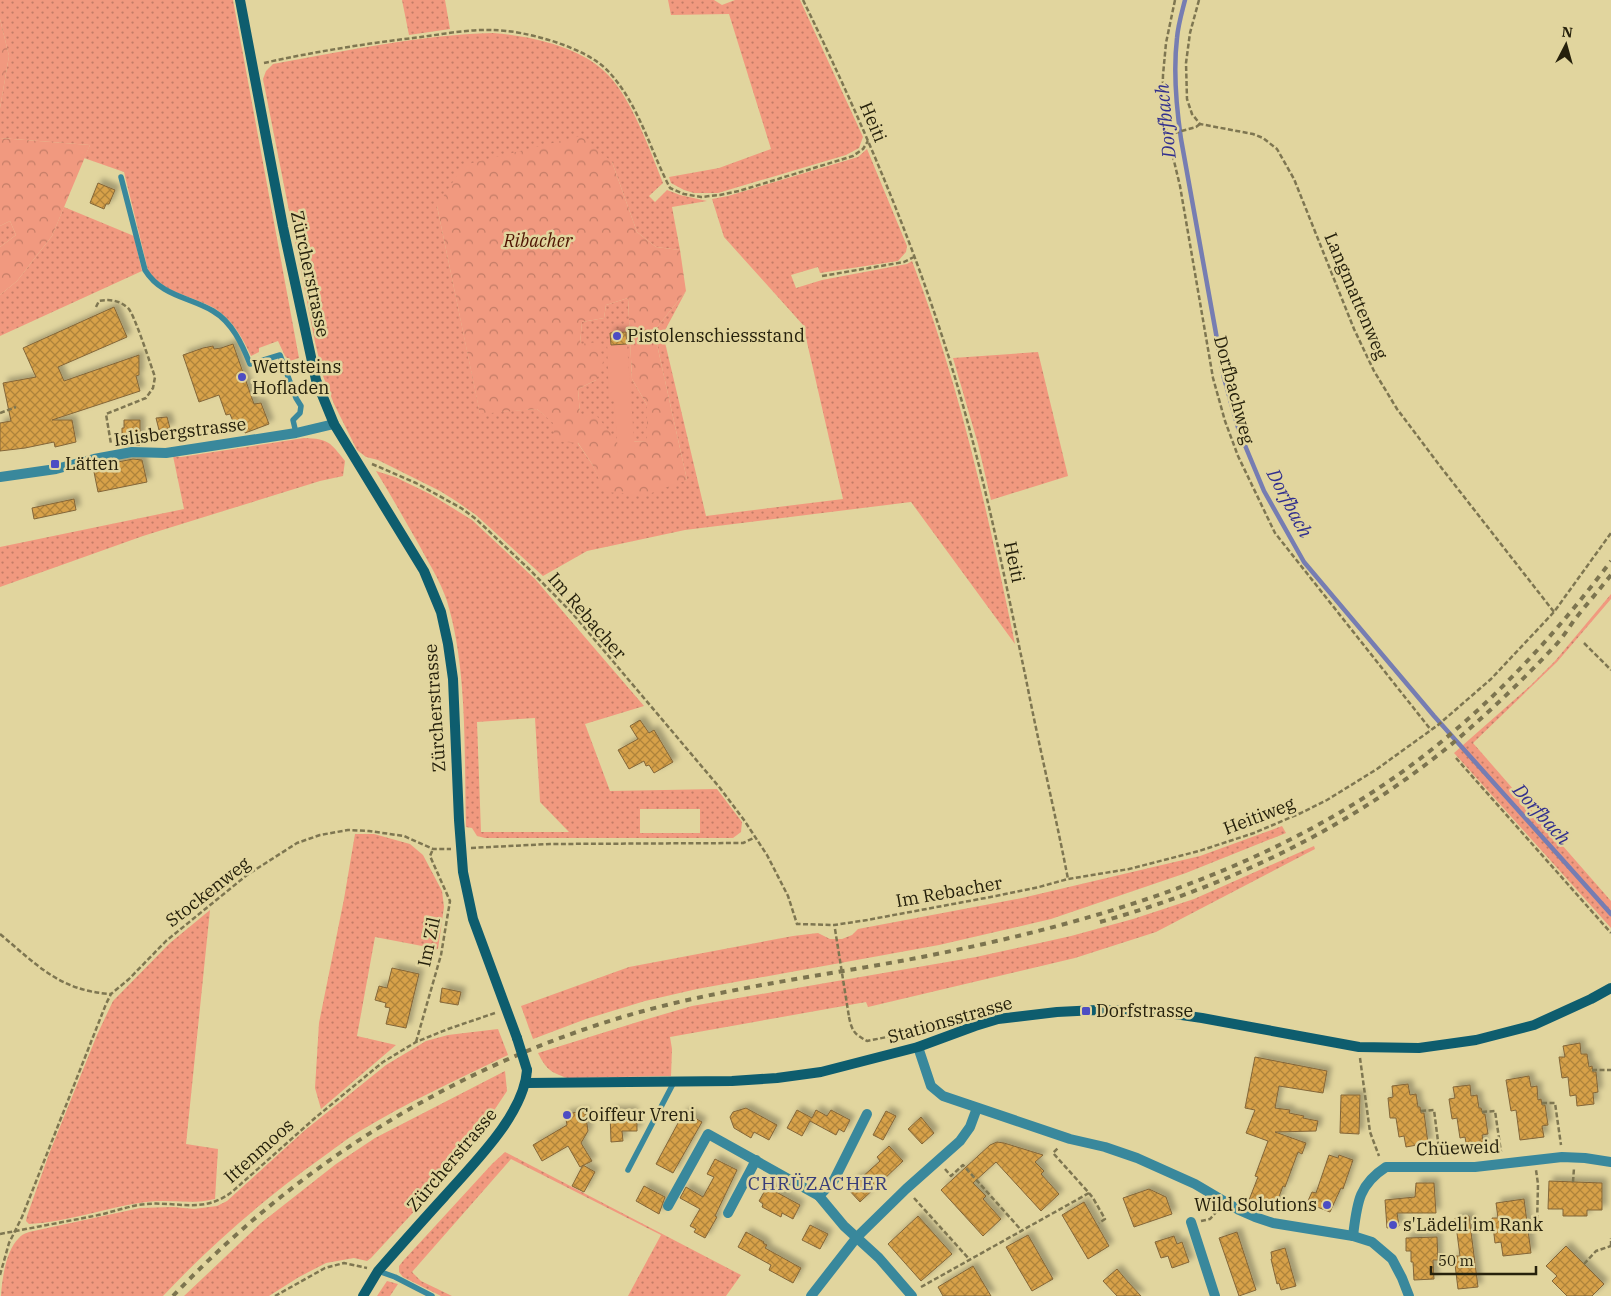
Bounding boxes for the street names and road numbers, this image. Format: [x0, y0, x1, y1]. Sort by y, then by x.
street label: Heiti [855, 98, 892, 146]
street label: Zürcherstrasse [286, 209, 335, 339]
street label: Langmattenweg [1319, 229, 1394, 363]
street label: Dorfbachweg [1209, 333, 1260, 447]
street label: Islisbergstrasse [112, 412, 247, 451]
street label: Heiti [999, 539, 1030, 585]
street label: Im Rebacher [543, 567, 631, 664]
street label: Zürcherstrasse [419, 643, 450, 773]
street label: Heitiweg [1220, 791, 1298, 840]
street label: Stockenweg [161, 851, 255, 932]
street label: Im Rebacher [894, 871, 1004, 912]
street label: Im Zil [412, 915, 445, 969]
street label: Stationsstrasse [885, 991, 1015, 1048]
street label: Zürcherstrasse [401, 1103, 502, 1216]
street label: Ittenmoos [219, 1113, 298, 1188]
street label: Chüeweid [1416, 1135, 1500, 1160]

